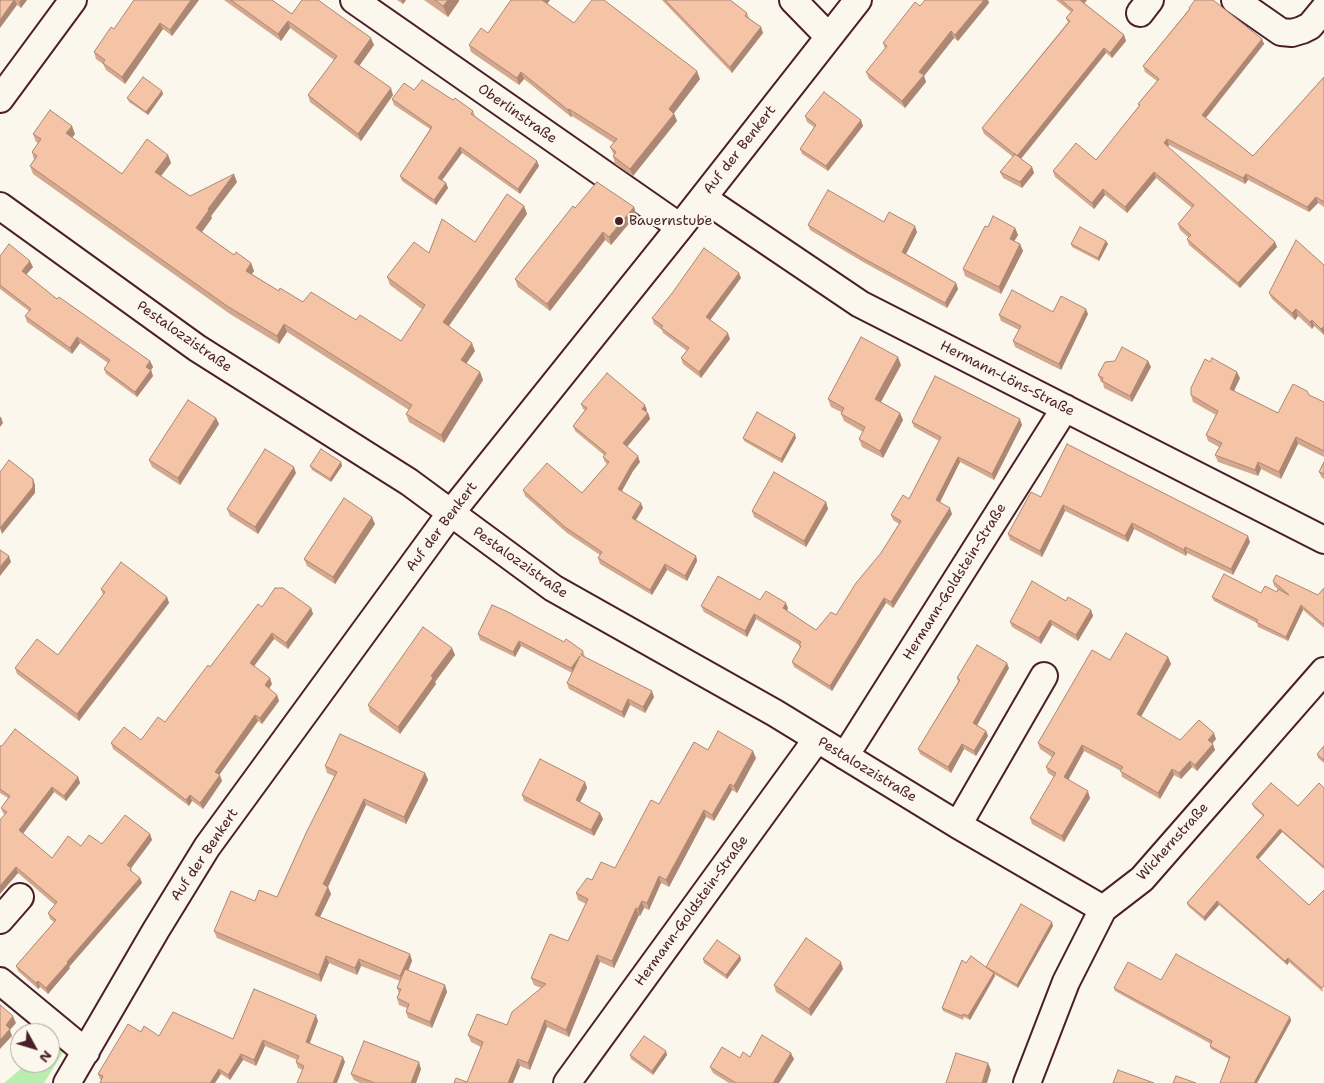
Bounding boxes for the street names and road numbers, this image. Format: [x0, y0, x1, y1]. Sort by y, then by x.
street label: Oberlinstraße [474, 81, 560, 147]
street label: Auf der Benkert [700, 102, 780, 198]
street label: Pestalozzistraße [133, 298, 235, 376]
street label: Hermann-Löns-Straße [937, 338, 1077, 420]
street label: Auf der Benkert [403, 479, 481, 575]
street label: Hermann-Goldstein-Straße [900, 500, 1010, 664]
street label: Pestalozzistraße [469, 524, 571, 602]
street label: Pestalozzistraße [815, 734, 919, 806]
street label: Wichernstraße [1134, 800, 1212, 884]
street label: Auf der Benkert [168, 806, 242, 904]
street label: Hermann-Goldstein-Straße [632, 832, 752, 990]

